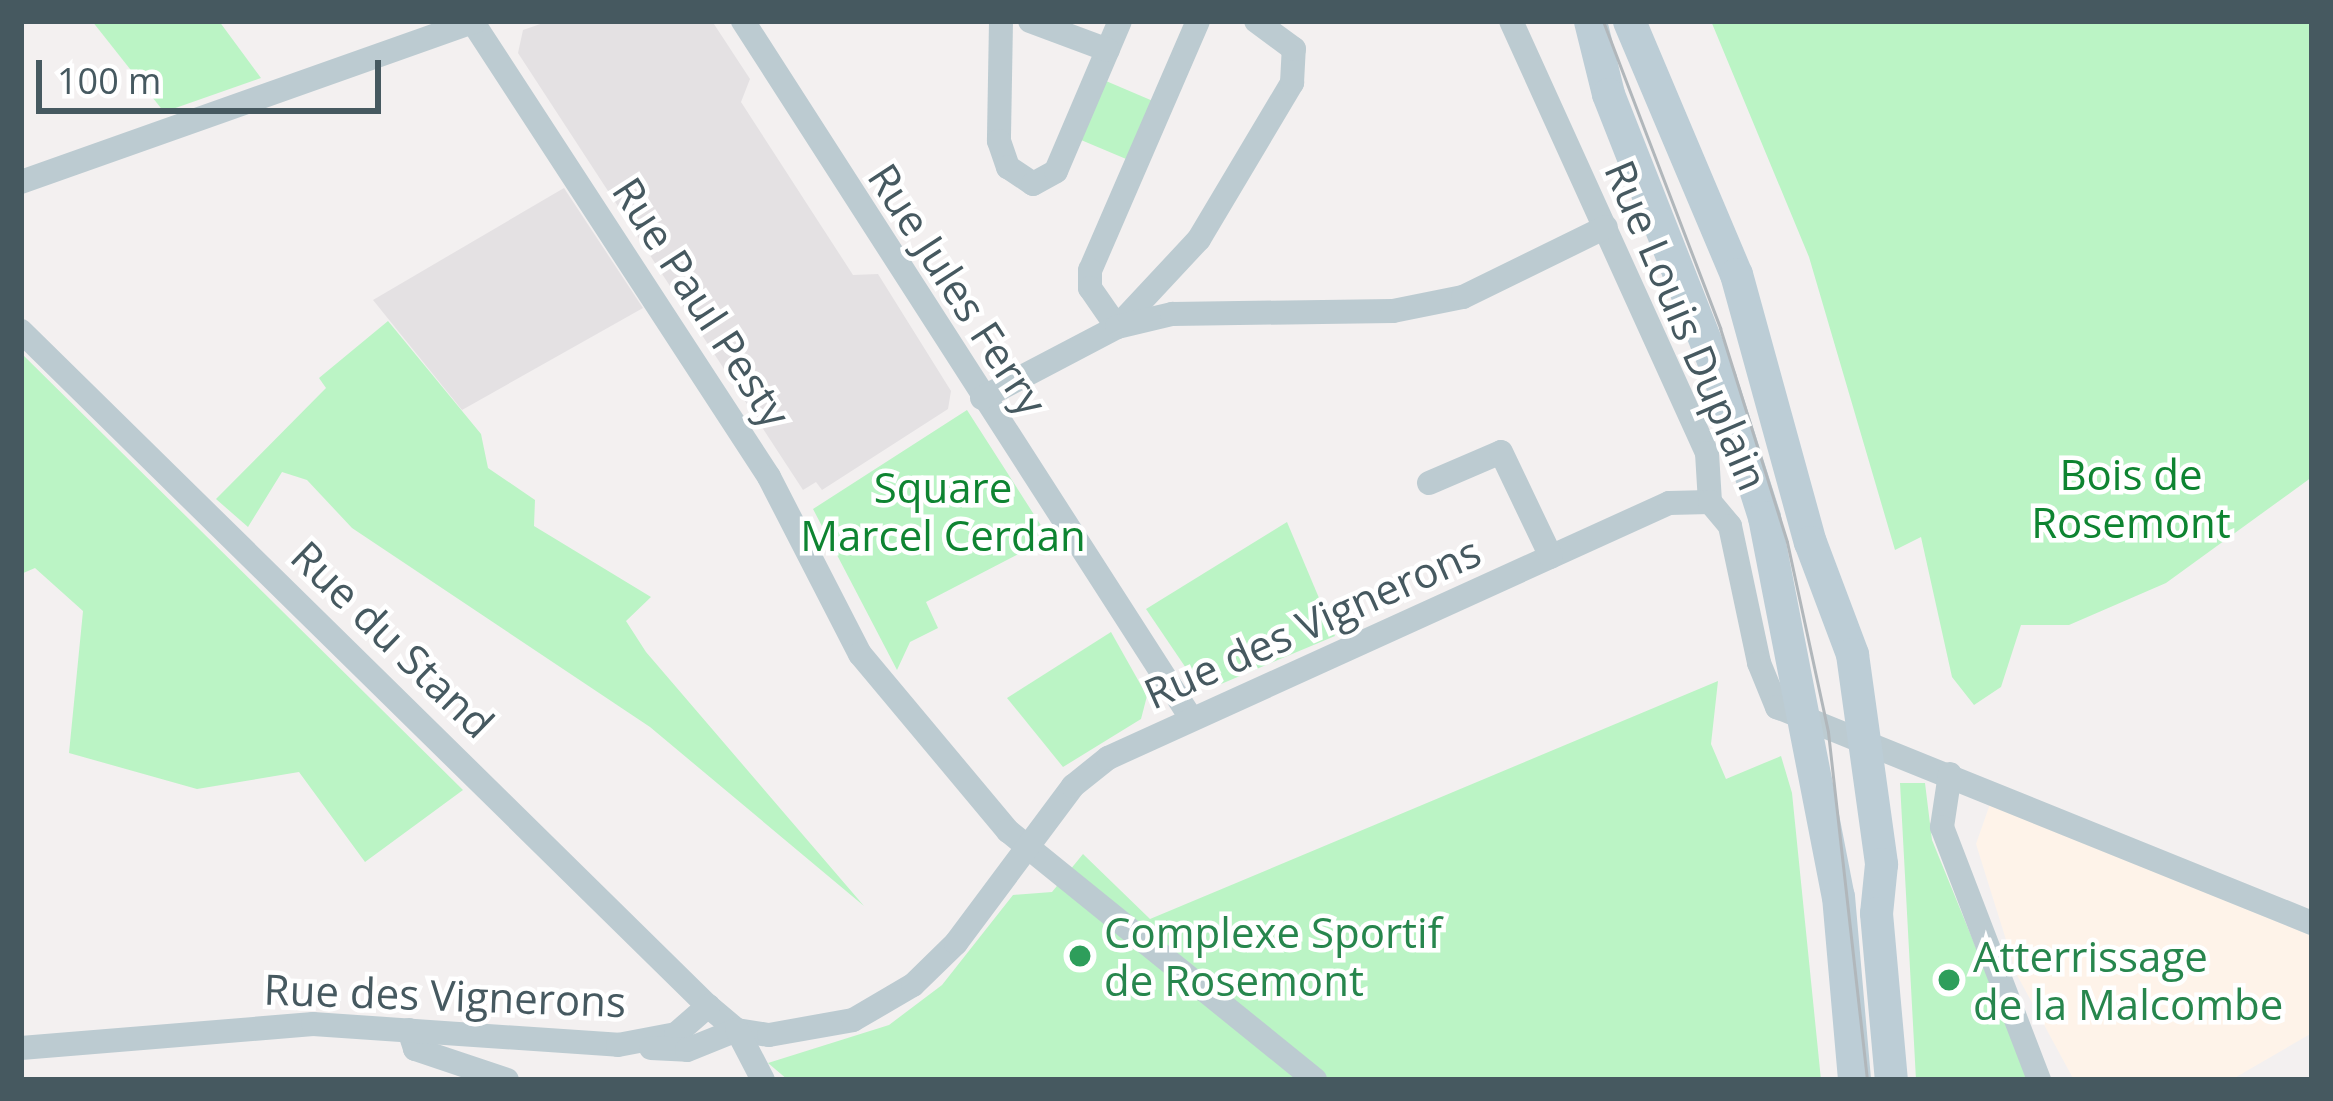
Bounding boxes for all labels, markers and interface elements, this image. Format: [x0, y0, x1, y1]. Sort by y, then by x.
scale bar [42, 36, 387, 110]
text: 100 m [57, 56, 161, 105]
street label: Rue Louis Duplain [1595, 153, 1779, 497]
street label: Rue Jules Ferry [858, 154, 1058, 424]
street label: Rue Paul Pesty [603, 168, 801, 436]
park label: Bois de Rosemont [2031, 449, 2231, 548]
park label: Square Marcel Cerdan [800, 462, 1086, 560]
street label: Rue des Vignerons [1136, 525, 1488, 719]
street label: Rue du Stand [282, 530, 504, 748]
place label: Complexe Sportif de Rosemont [1104, 907, 1442, 1006]
place label: Atterrissage de la Malcombe [1973, 931, 2283, 1030]
marker: Complexe Sportif de Rosemont [1067, 943, 1093, 969]
street label: Rue des Vignerons [263, 963, 627, 1027]
marker: Atterrissage de la Malcombe [1936, 967, 1962, 993]

